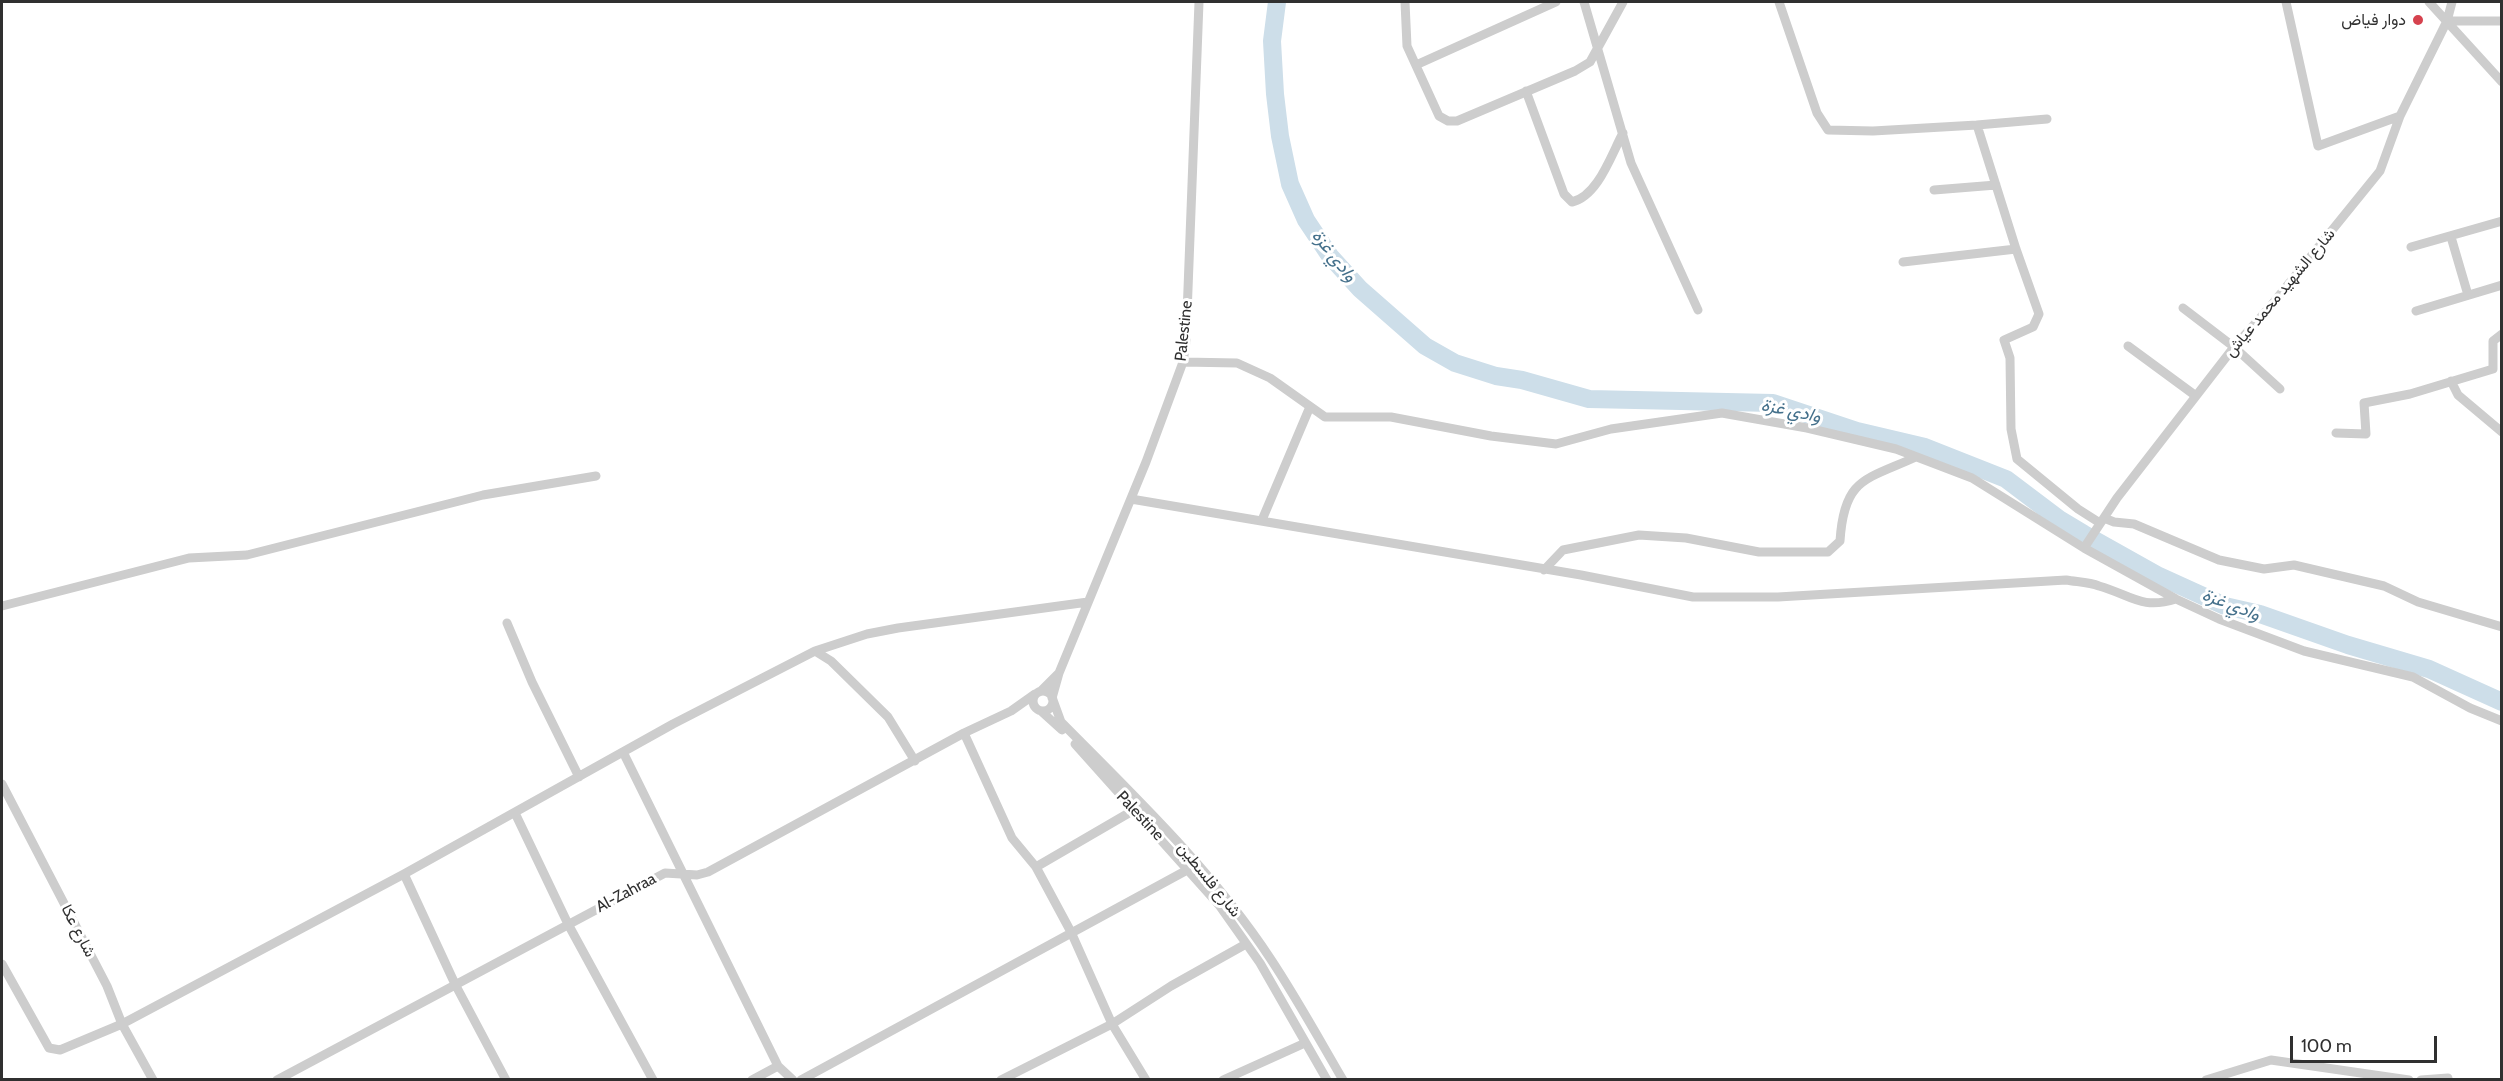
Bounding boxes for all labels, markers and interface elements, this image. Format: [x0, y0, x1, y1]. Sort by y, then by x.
place label: دوار فياض [2341, 10, 2406, 30]
marker: دوار فياض [2411, 13, 2425, 27]
street label: شارع الشهيد محمد عياش [2221, 225, 2339, 361]
water label: وادي غزة [1307, 226, 1361, 286]
street label: Palestine [1171, 300, 1197, 362]
water label: وادي غزة [1759, 394, 1823, 428]
water label: وادي غزة [2199, 584, 2263, 626]
street label: Palestine [1112, 787, 1168, 845]
street label: شارع فلسطين [1173, 839, 1245, 921]
street label: Al-Zahraa [593, 869, 659, 917]
street label: شارع عكا [57, 901, 99, 961]
scale bar [2293, 1024, 2440, 1062]
text: 100 m [2301, 1035, 2352, 1057]

